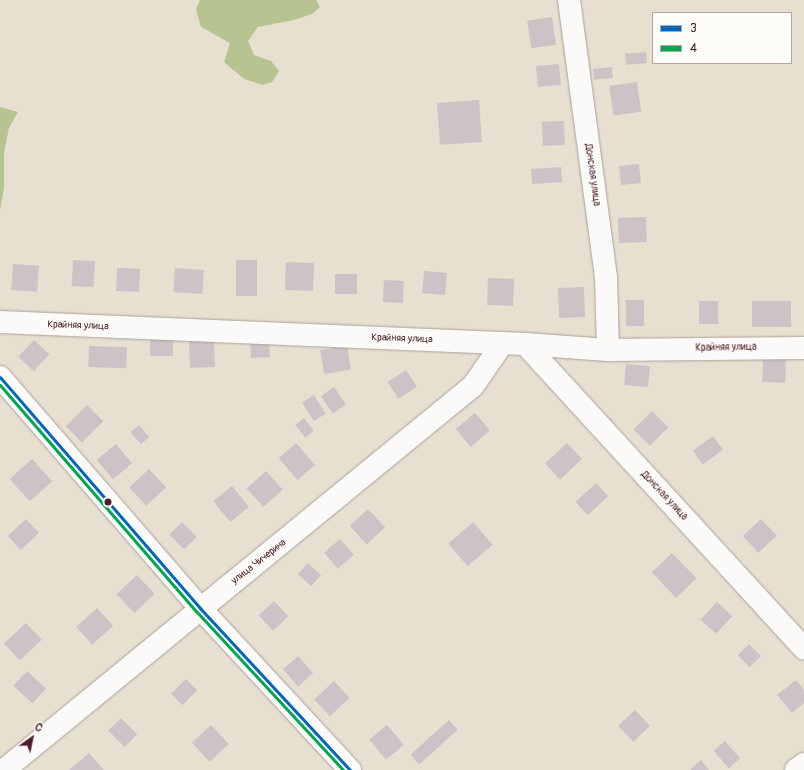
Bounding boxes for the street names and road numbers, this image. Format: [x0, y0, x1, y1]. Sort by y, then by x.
street label: Донская улица [582, 143, 602, 207]
street label: Крайняя улица [47, 319, 109, 333]
street label: Крайняя улица [371, 332, 433, 346]
street label: Крайняя улица [695, 341, 757, 355]
street label: Донская улица [638, 469, 690, 523]
street label: улица Чичерина [229, 537, 289, 587]

